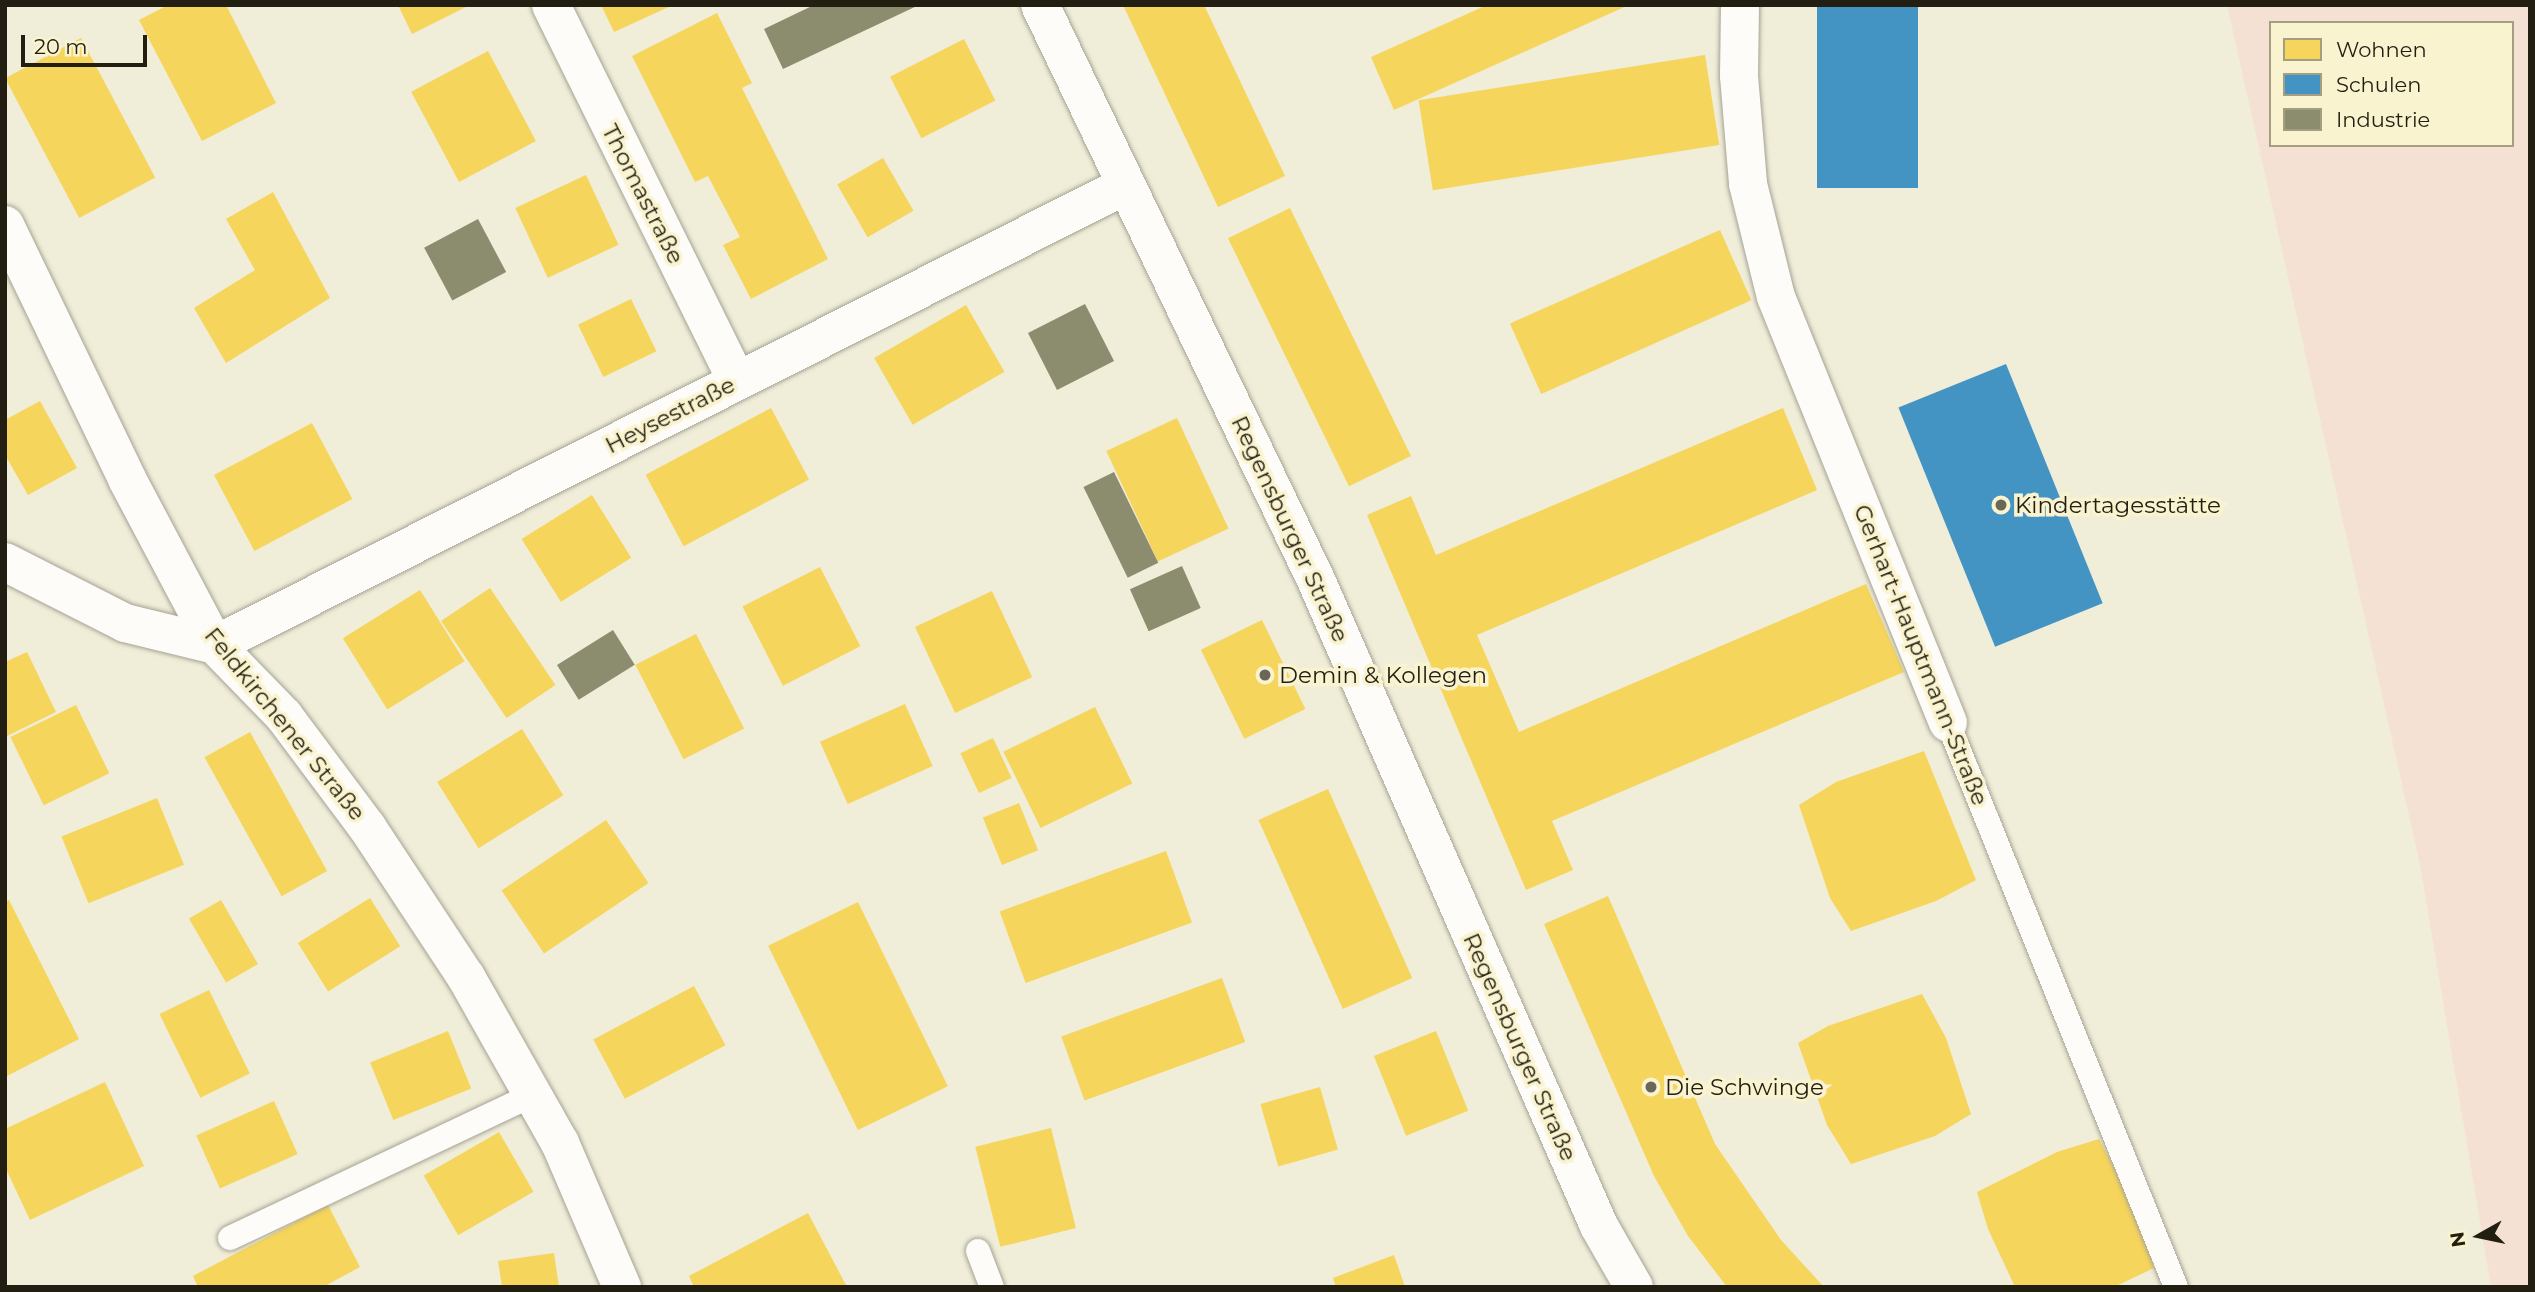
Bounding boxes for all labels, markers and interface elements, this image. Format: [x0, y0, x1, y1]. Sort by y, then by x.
scale bar [24, 21, 150, 65]
legend [2269, 21, 2514, 147]
text: 20 m [34, 34, 88, 59]
text: Wohnen [2336, 37, 2427, 62]
text: Schulen [2336, 72, 2421, 97]
text: Industrie [2336, 107, 2430, 132]
street label: Thomastraße [596, 120, 690, 268]
street label: Heysestraße [601, 371, 739, 459]
street label: Regensburger Straße [1225, 412, 1355, 646]
place label: Kindertagesstätte [2015, 491, 2221, 519]
marker: Kindertagesstätte [1993, 497, 2009, 513]
street label: Gerhart-Hauptmann-Straße [1848, 501, 1994, 809]
street label: Feldkirchener Straße [199, 622, 371, 826]
place label: Demin & Kollegen [1279, 661, 1487, 689]
marker: Demin & Kollegen [1257, 667, 1273, 683]
street label: Regensburger Straße [1457, 929, 1583, 1165]
place label: Die Schwinge [1665, 1073, 1824, 1101]
marker: Die Schwinge [1643, 1079, 1659, 1095]
north arrow [2444, 1201, 2514, 1271]
text: N [2445, 1230, 2470, 1249]

